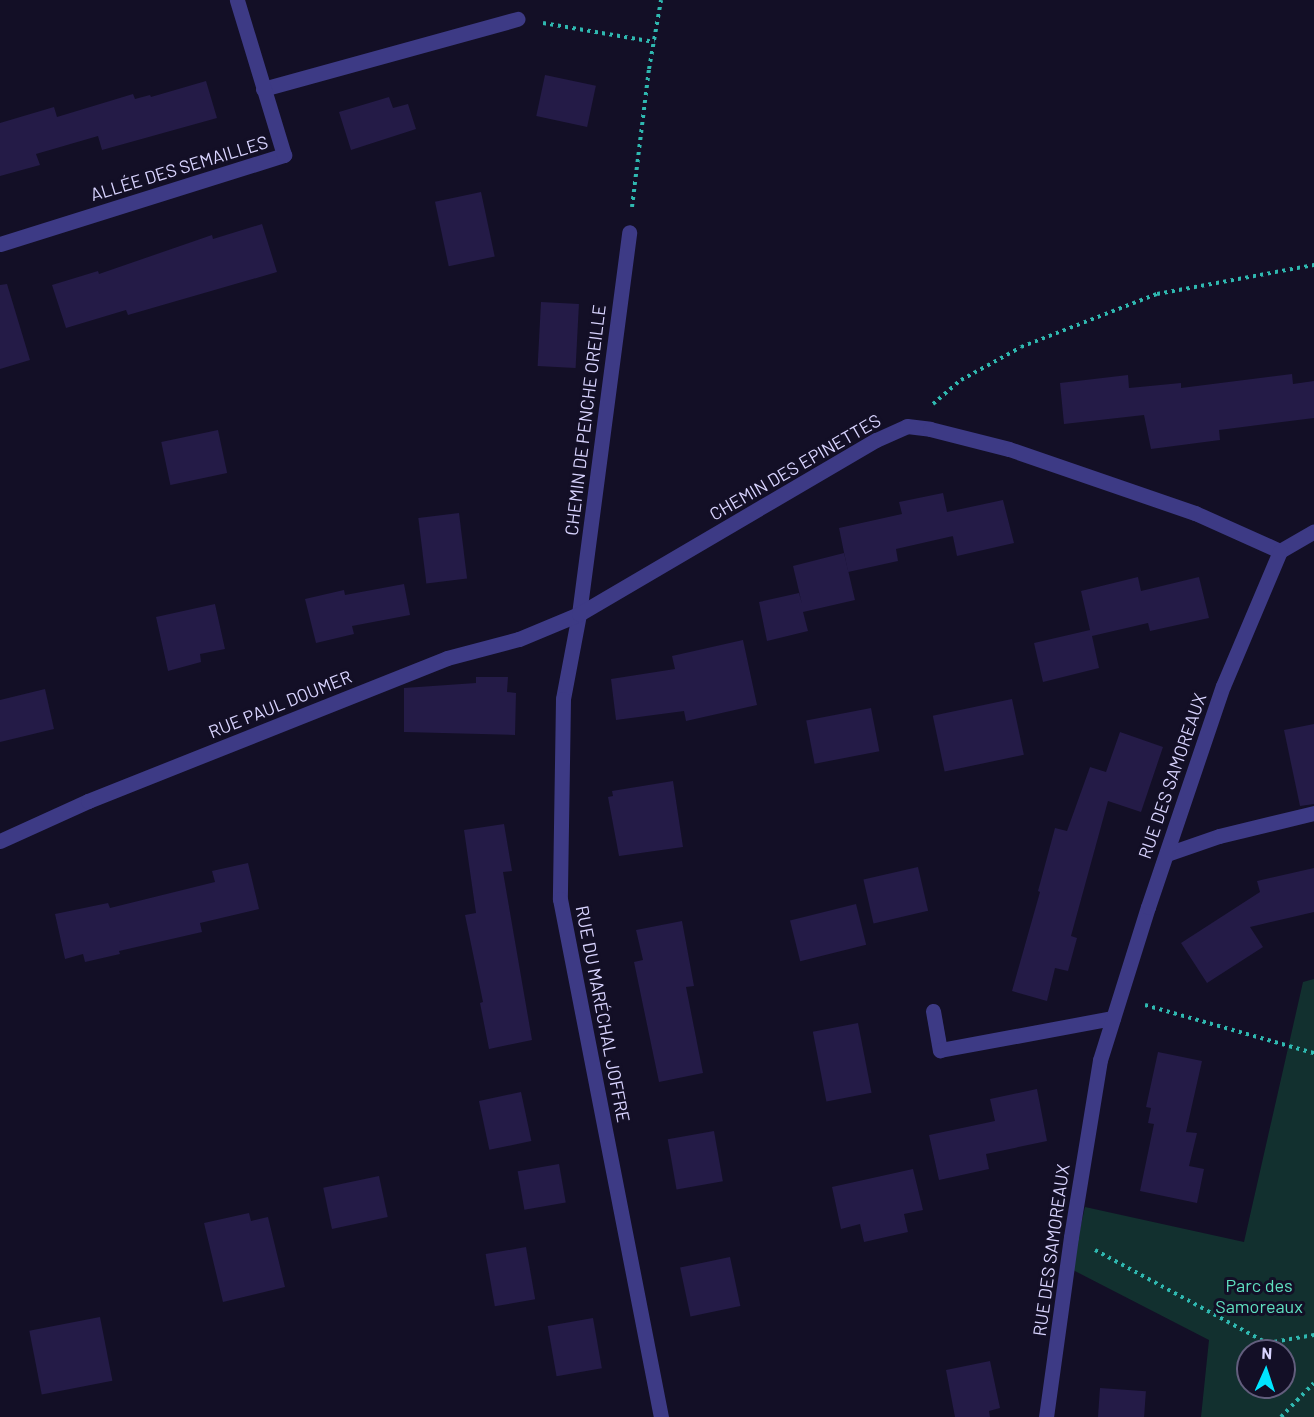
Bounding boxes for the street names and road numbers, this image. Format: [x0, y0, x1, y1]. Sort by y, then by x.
street label: ALLÉE DES SEMAILLES [88, 131, 270, 205]
street label: CHEMIN DE PENCHE OREILLE [560, 303, 610, 537]
street label: CHEMIN DES EPINETTES [706, 409, 884, 525]
street label: RUE PAUL DOUMER [205, 665, 355, 743]
street label: RUE DES SAMOREAUX [1133, 690, 1211, 862]
street label: RUE DU MARÉCHAL JOFFRE [571, 904, 635, 1124]
street label: RUE DES SAMOREAUX [1028, 1162, 1074, 1338]

